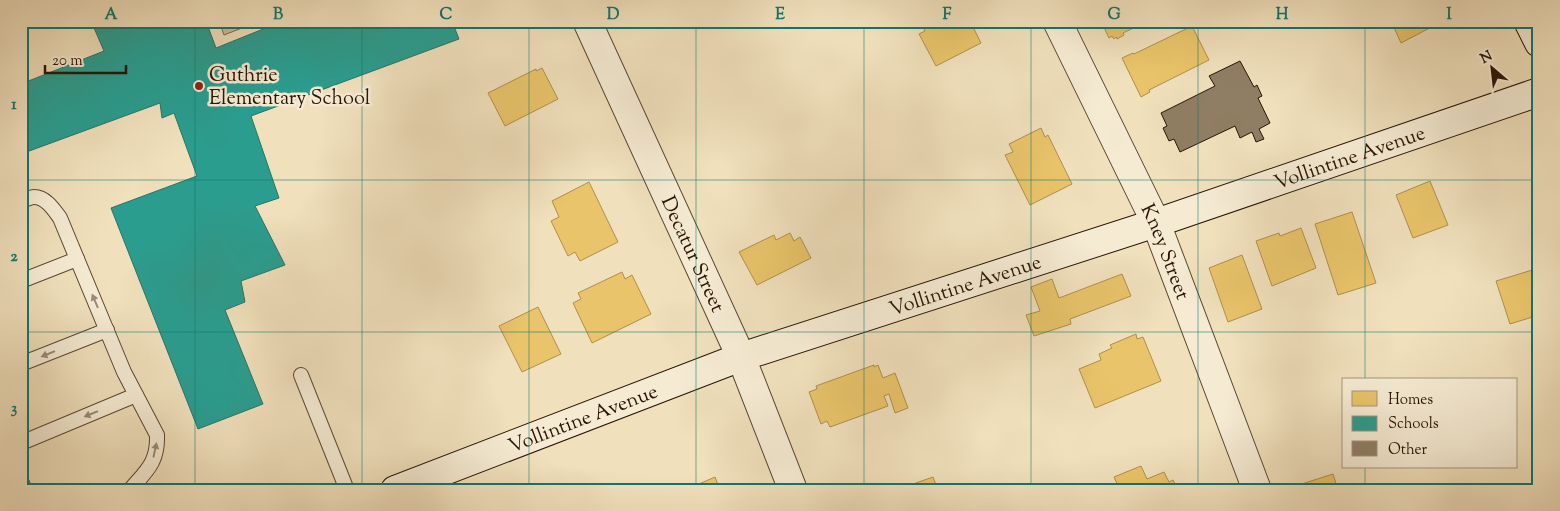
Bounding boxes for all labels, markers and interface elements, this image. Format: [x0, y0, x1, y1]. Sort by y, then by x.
text: A [105, 4, 118, 27]
text: B [273, 4, 283, 27]
text: C [440, 4, 453, 27]
text: D [607, 4, 620, 27]
text: E [775, 4, 785, 27]
text: F [943, 4, 952, 27]
text: G [1107, 4, 1121, 27]
text: H [1276, 4, 1289, 27]
text: I [1446, 4, 1452, 27]
scale bar [45, 42, 126, 74]
north arrow [1468, 42, 1518, 92]
text: N [1477, 47, 1496, 70]
text: 20 m [52, 51, 83, 72]
place label: Guthrie Elementary School [209, 62, 371, 114]
marker: Guthrie Elementary School [193, 80, 205, 92]
text: 1 [11, 94, 17, 117]
street label: Vollintine Avenue [1271, 120, 1430, 199]
street label: Decatur Street [652, 192, 731, 318]
street label: Kney Street [1132, 199, 1196, 305]
text: 2 [10, 246, 18, 269]
street label: Vollintine Avenue [886, 249, 1045, 325]
one-way arrow [90, 294, 98, 308]
one-way arrow [41, 350, 55, 358]
street label: Vollintine Avenue [504, 378, 663, 462]
legend [1342, 378, 1518, 468]
text: Homes [1388, 390, 1433, 411]
text: 3 [11, 398, 18, 421]
one-way arrow [83, 410, 98, 418]
text: Schools [1388, 414, 1439, 435]
text: Other [1388, 440, 1428, 461]
one-way arrow [151, 442, 159, 457]

